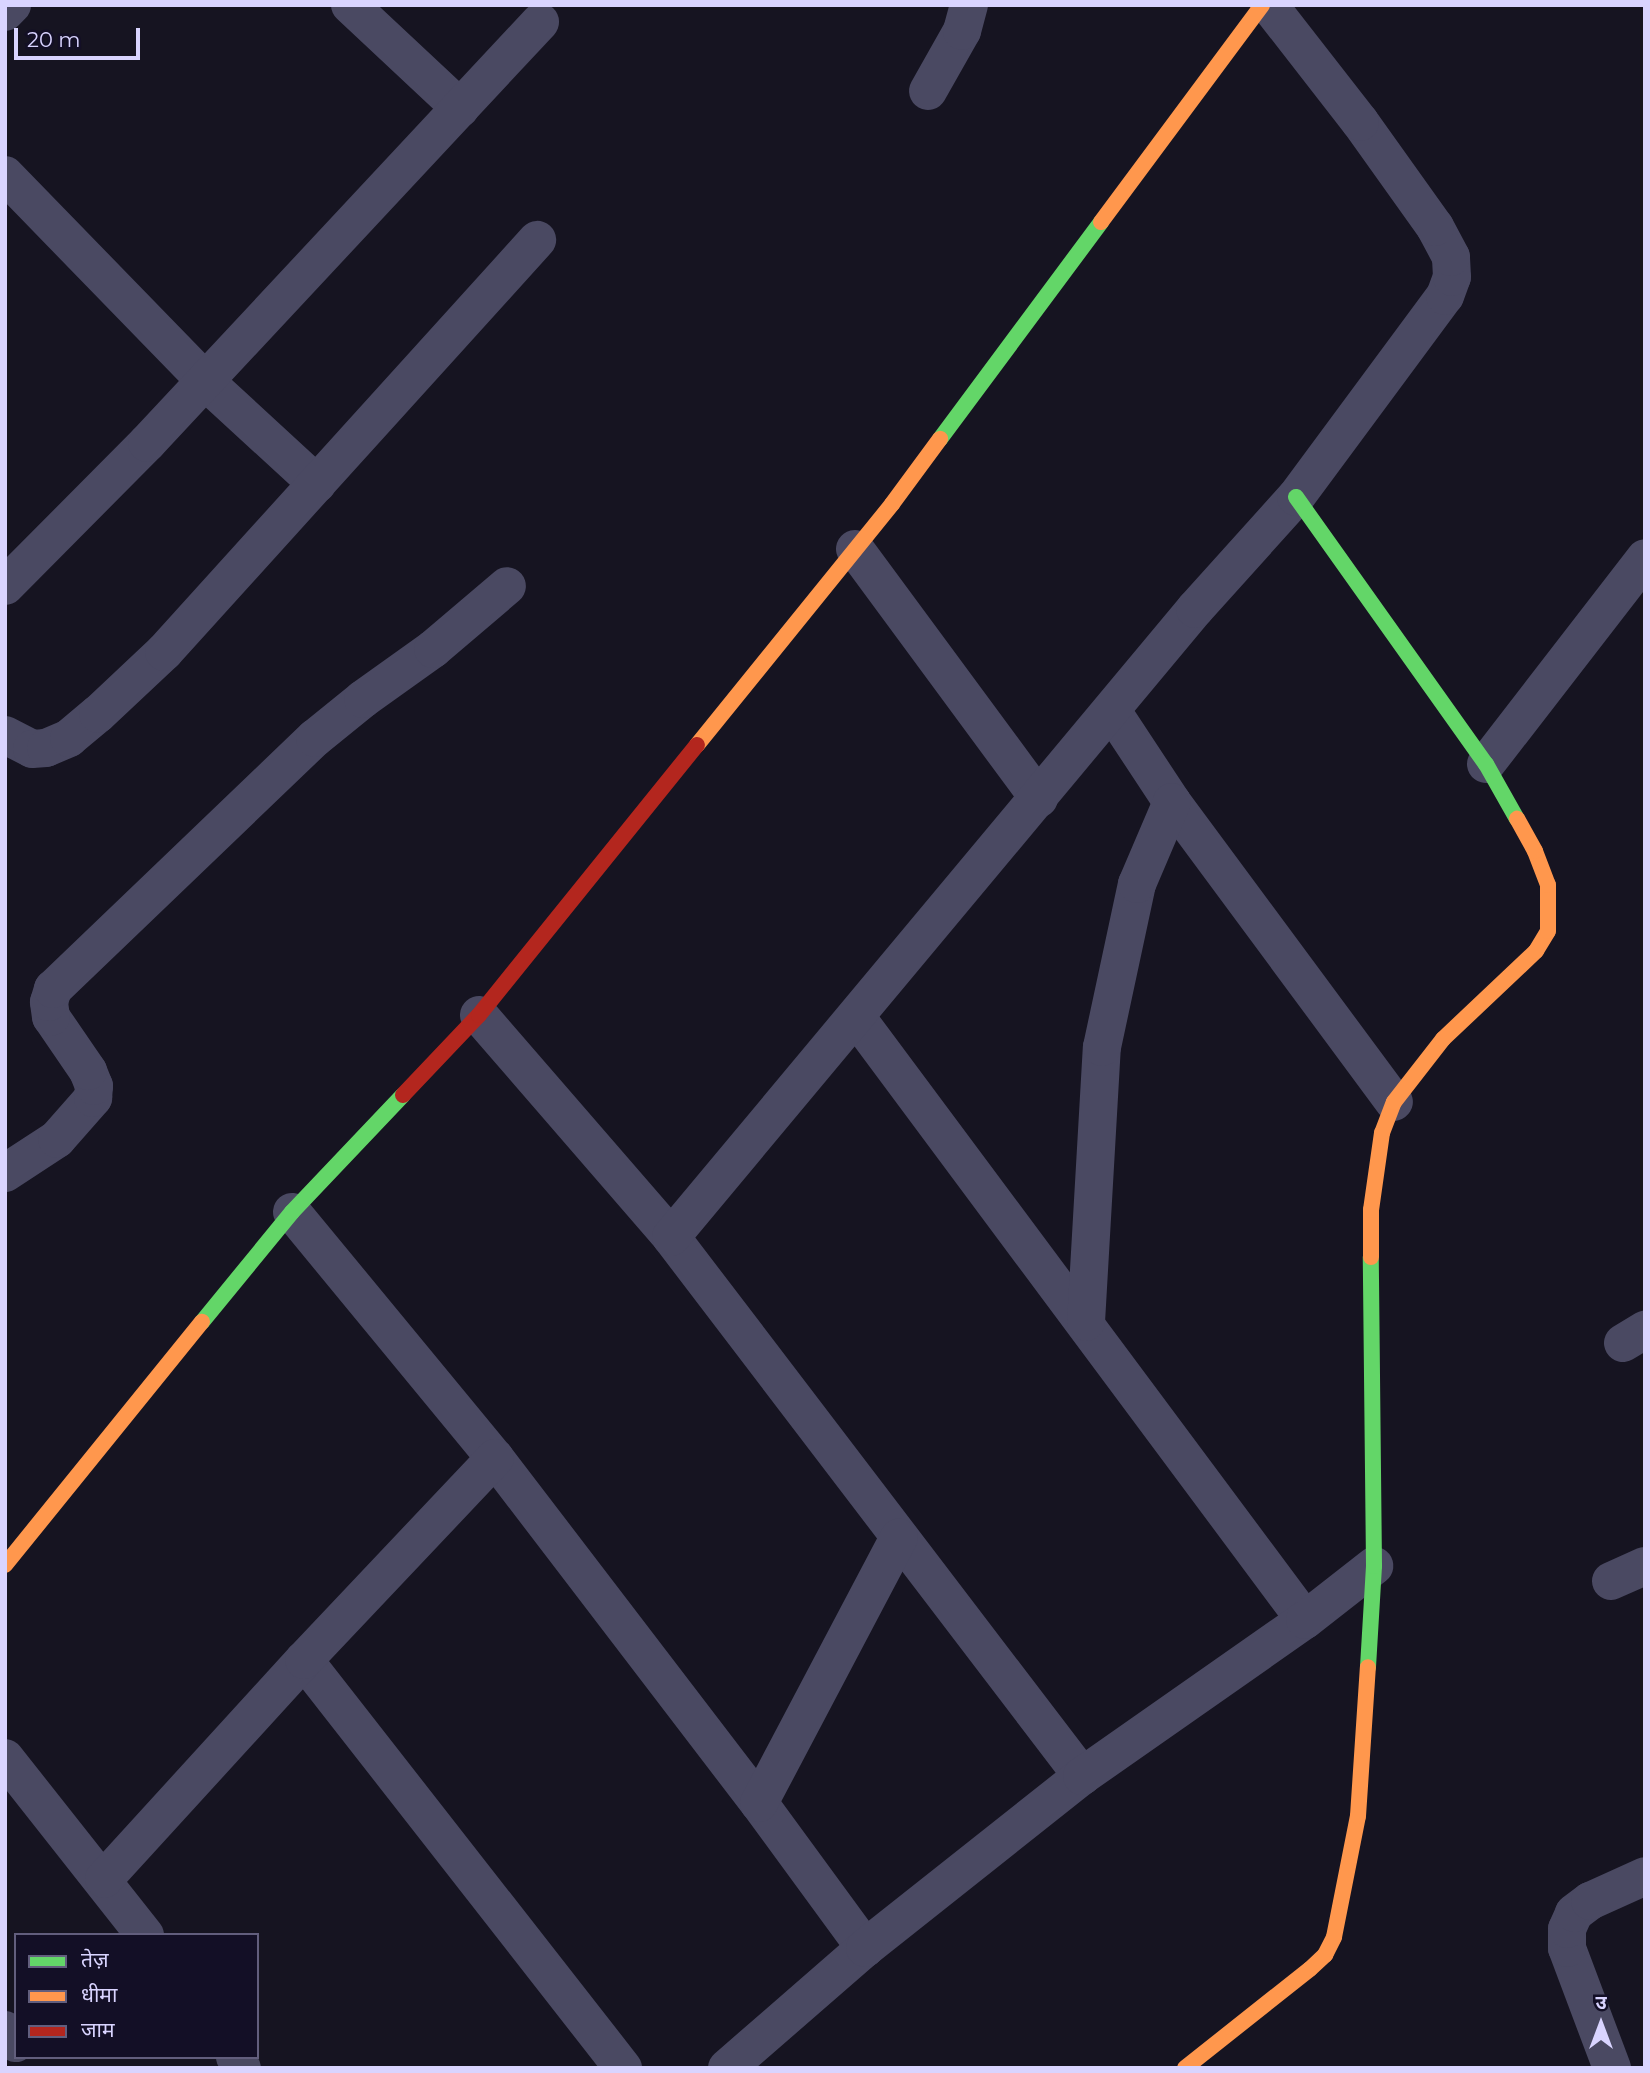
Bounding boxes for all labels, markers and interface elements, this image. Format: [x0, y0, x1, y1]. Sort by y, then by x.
scale bar [18, 14, 144, 58]
text: 20 m [27, 27, 81, 52]
legend [14, 1933, 259, 2059]
text: तेज़ [81, 1947, 109, 1972]
text: धीमा [81, 1982, 117, 2007]
north arrow [1566, 1989, 1636, 2059]
text: उ [1595, 1991, 1607, 2014]
text: जाम [81, 2017, 115, 2042]

